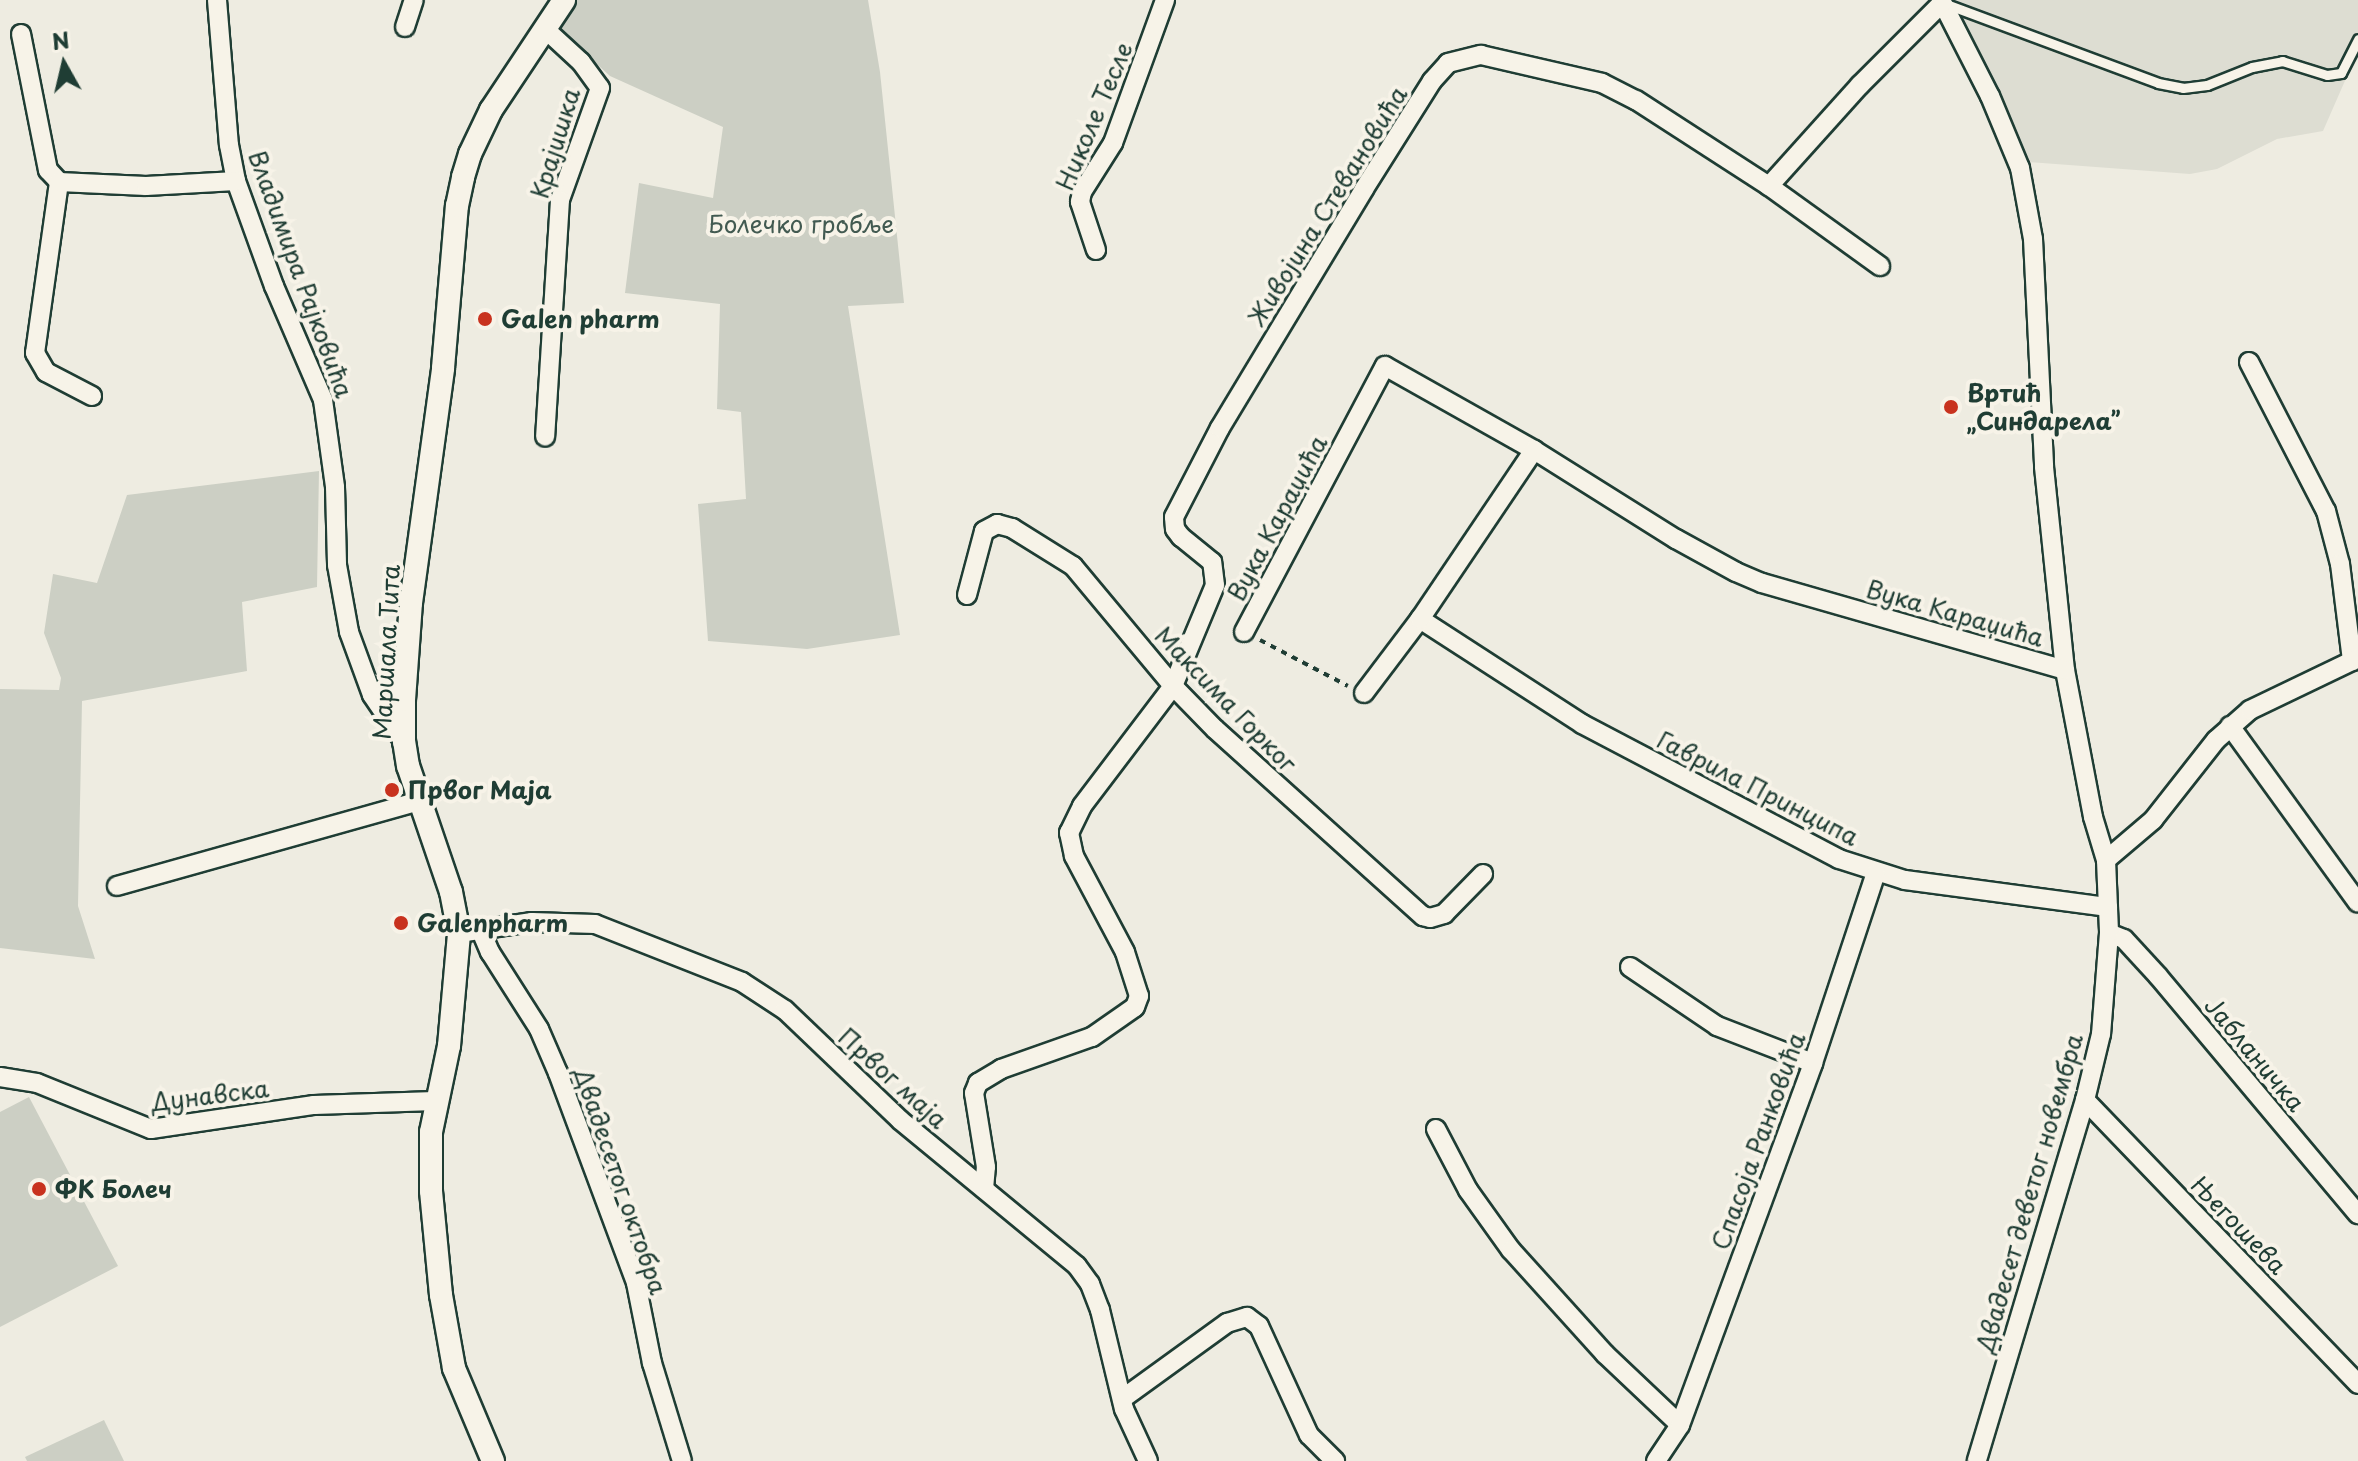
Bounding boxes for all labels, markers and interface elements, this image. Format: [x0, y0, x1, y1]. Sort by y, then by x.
text: N [50, 22, 72, 57]
north arrow [24, 24, 104, 104]
street label: Николе Тесле [1050, 38, 1138, 194]
street label: Живојина Стевановића [1241, 80, 1413, 332]
street label: Крајишка [525, 84, 585, 202]
street label: Владимира Рајковића [243, 147, 359, 401]
park label: Болечко гробље [708, 210, 894, 238]
place label: Galen pharm [501, 305, 661, 333]
marker: Galen pharm [476, 310, 494, 328]
place label: Вртић „Синдарела” [1967, 379, 2120, 435]
marker: Вртић „Синдарела” [1942, 398, 1960, 416]
street label: Вука Караџића [1221, 430, 1333, 606]
street label: Маршала Тита [367, 563, 405, 741]
street label: Вука Караџића [1862, 574, 2048, 652]
street label: Максима Горког [1149, 620, 1303, 778]
street label: Гаврила Принципа [1651, 724, 1865, 852]
place label: Првог Маја [408, 776, 552, 804]
marker: Првог Маја [383, 781, 401, 799]
place label: Galenpharm [417, 909, 568, 937]
marker: Galenpharm [392, 914, 410, 932]
street label: Јабланичка [2199, 991, 2311, 1117]
street label: Првог маја [833, 1022, 953, 1134]
street label: Спасоја Ранковића [1705, 1029, 1811, 1253]
street label: Двадесет деветог новембра [1969, 1029, 2089, 1357]
street label: Двадесетог октобра [569, 1063, 673, 1299]
street label: Дунавска [150, 1074, 270, 1116]
street label: Његошева [2185, 1170, 2293, 1280]
place label: ФК Болеч [55, 1175, 173, 1203]
marker: ФК Болеч [30, 1180, 48, 1198]

